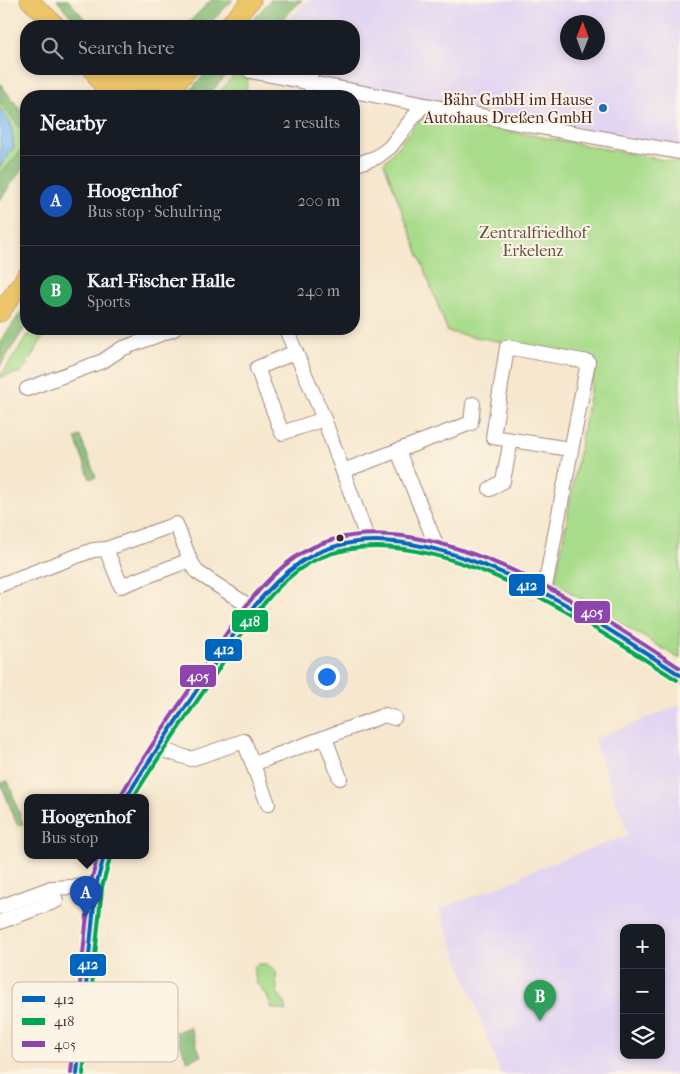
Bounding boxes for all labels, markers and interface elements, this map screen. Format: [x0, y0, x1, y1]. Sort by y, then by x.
north arrow [560, 15, 605, 60]
search box [20, 20, 360, 75]
icon: search [38, 34, 66, 62]
text: Search here [78, 37, 174, 59]
place label: Bähr GmbH im Hause Autohaus Dreßen GmbH [423, 90, 593, 127]
marker: Bähr GmbH im Hause Autohaus Dreßen GmbH [597, 102, 609, 114]
text: Nearby [40, 111, 106, 135]
text: 2 results [283, 113, 340, 132]
text: Hoogenhof [87, 180, 178, 202]
text: A [51, 191, 61, 210]
text: 200 m [297, 191, 340, 210]
text: Bus stop · Schulring [87, 202, 221, 221]
park label: Zentralfriedhof Erkelenz [479, 223, 591, 260]
text: Karl-Fischer Halle [87, 270, 235, 292]
text: B [51, 281, 61, 300]
text: 240 m [297, 281, 340, 300]
text: Sports [87, 292, 130, 311]
unlabelled marker [335, 533, 345, 543]
line badge: 412 [508, 573, 546, 597]
text: 412 [516, 577, 537, 594]
line badge: 405 [573, 600, 611, 624]
text: 405 [580, 604, 603, 621]
line badge: 418 [231, 609, 269, 633]
text: 418 [239, 613, 260, 630]
line badge: 412 [204, 638, 243, 662]
text: 412 [213, 641, 234, 658]
line badge: 405 [179, 664, 217, 688]
your location [314, 664, 340, 690]
text: 405 [186, 668, 209, 685]
popup [24, 794, 149, 859]
text: Hoogenhof [41, 806, 132, 828]
text: Bus stop [41, 828, 98, 847]
pin: A [70, 876, 102, 917]
map controls [620, 924, 665, 1059]
button: + [620, 924, 665, 969]
line badge: 412 [69, 953, 107, 977]
text: 412 [77, 956, 98, 973]
button: − [620, 969, 665, 1014]
pin: B [524, 980, 556, 1021]
legend [12, 982, 178, 1062]
text: 412 [54, 991, 74, 1008]
text: 418 [54, 1013, 74, 1030]
button: layers [620, 1014, 665, 1059]
text: 405 [54, 1036, 76, 1053]

